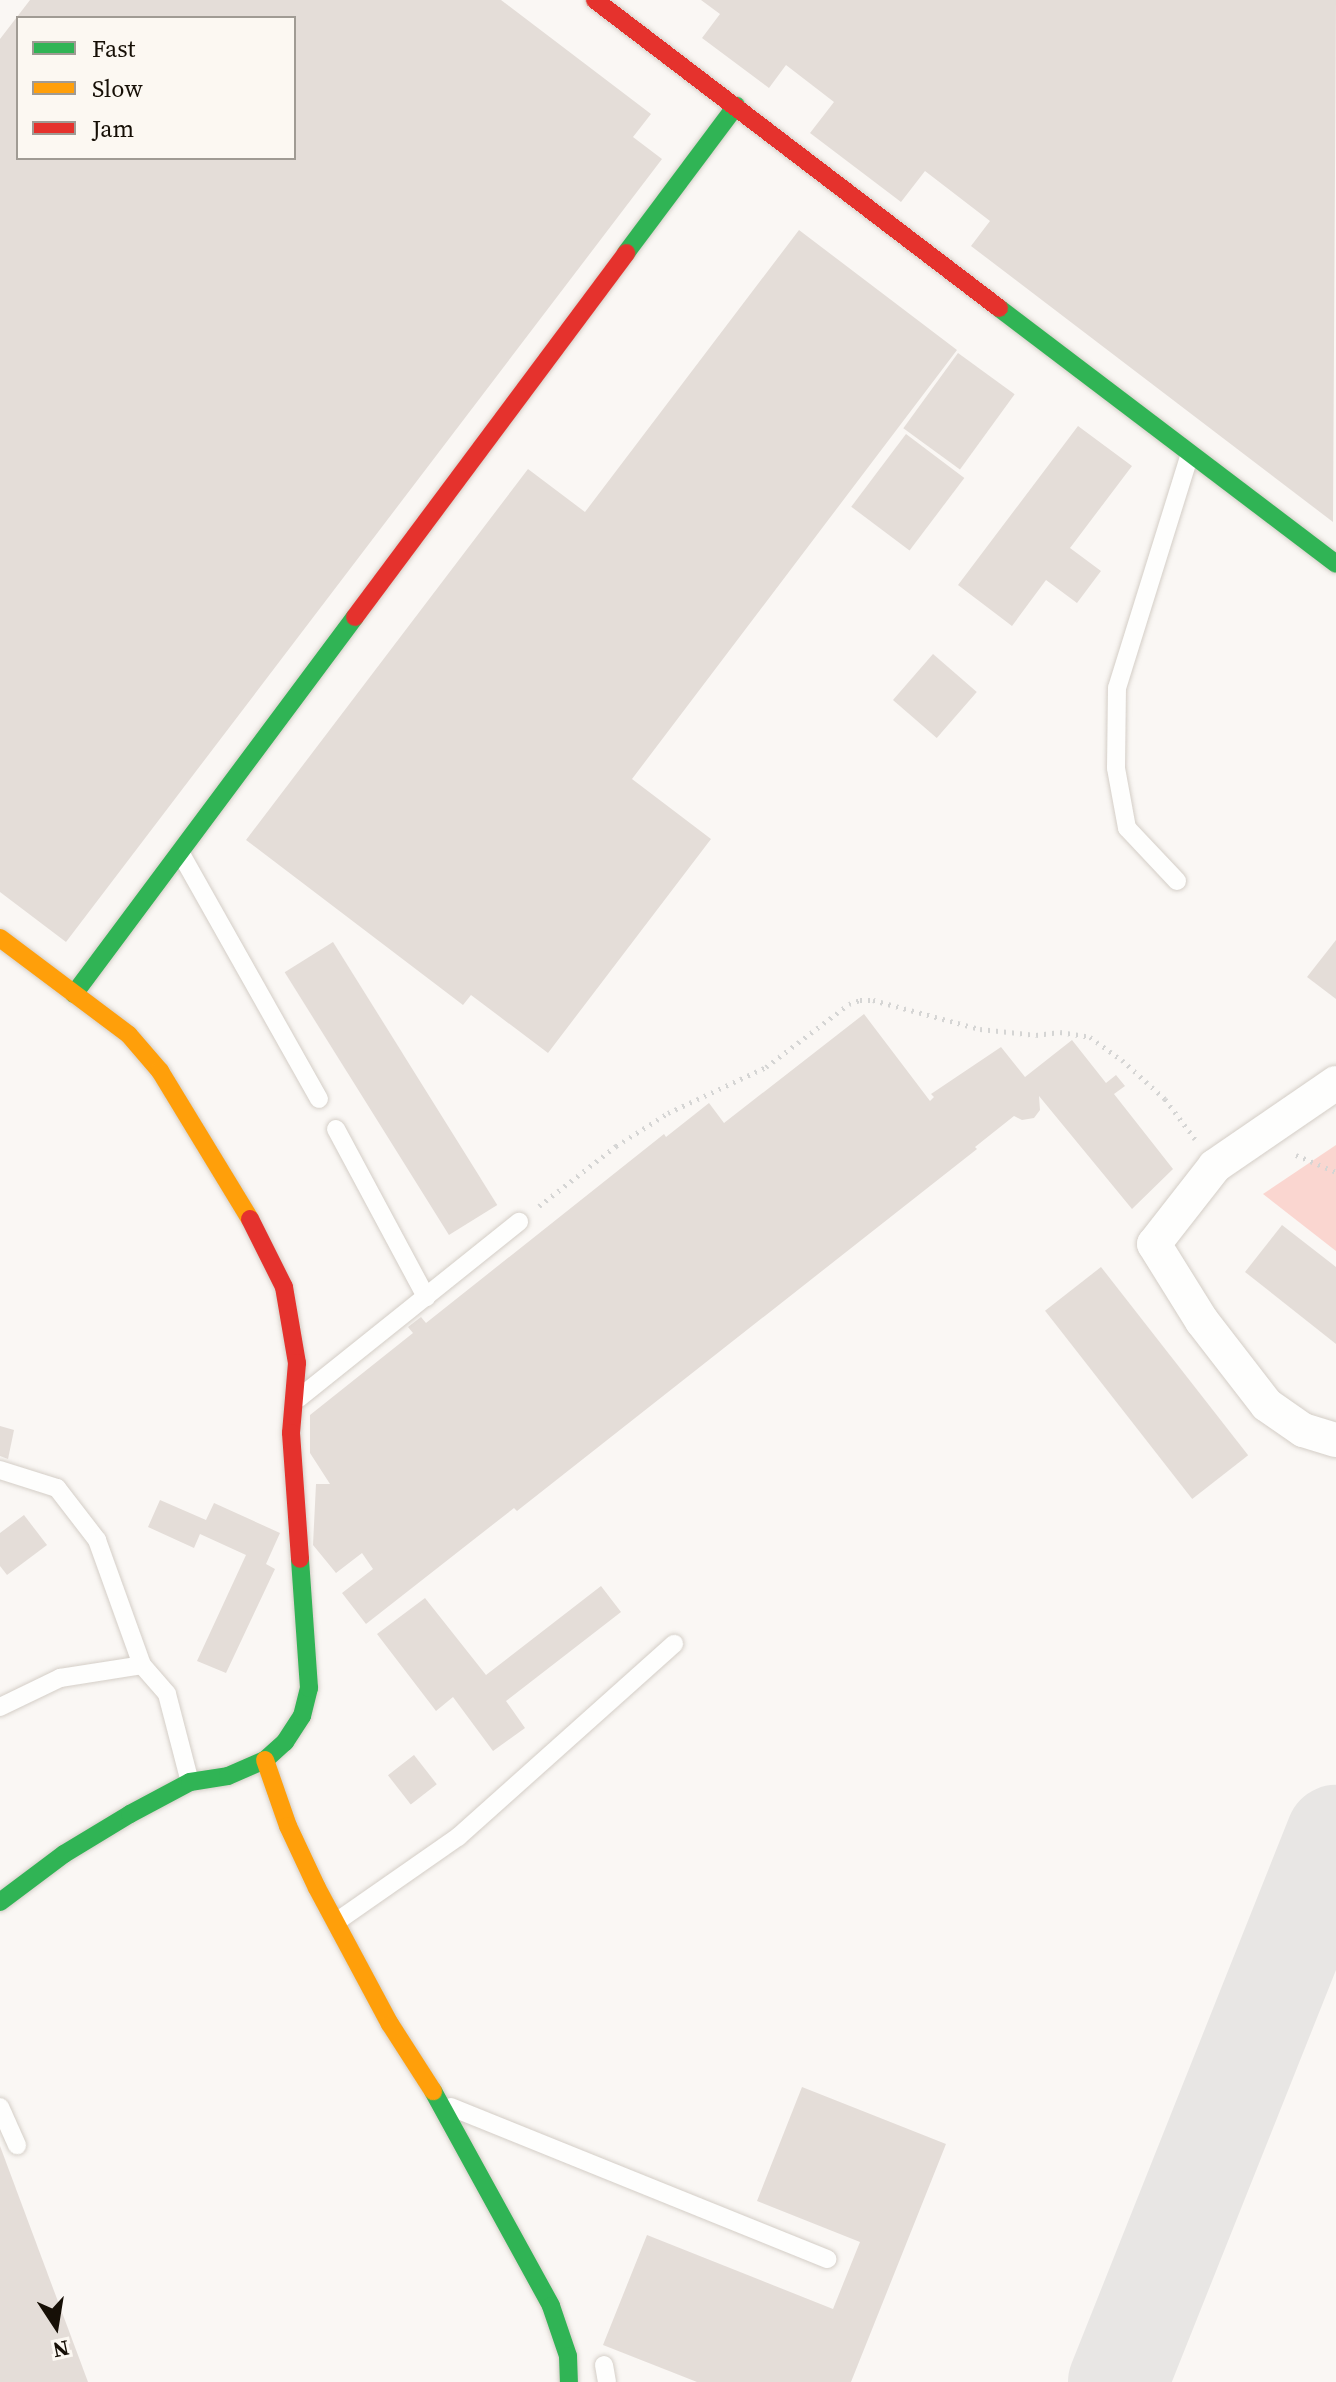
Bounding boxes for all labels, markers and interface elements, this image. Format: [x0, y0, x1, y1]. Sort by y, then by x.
legend [16, 16, 296, 160]
text: Fast [92, 32, 135, 65]
text: Slow [92, 72, 143, 105]
text: Jam [92, 112, 134, 145]
north arrow [16, 2286, 96, 2366]
text: N [50, 2333, 72, 2366]

